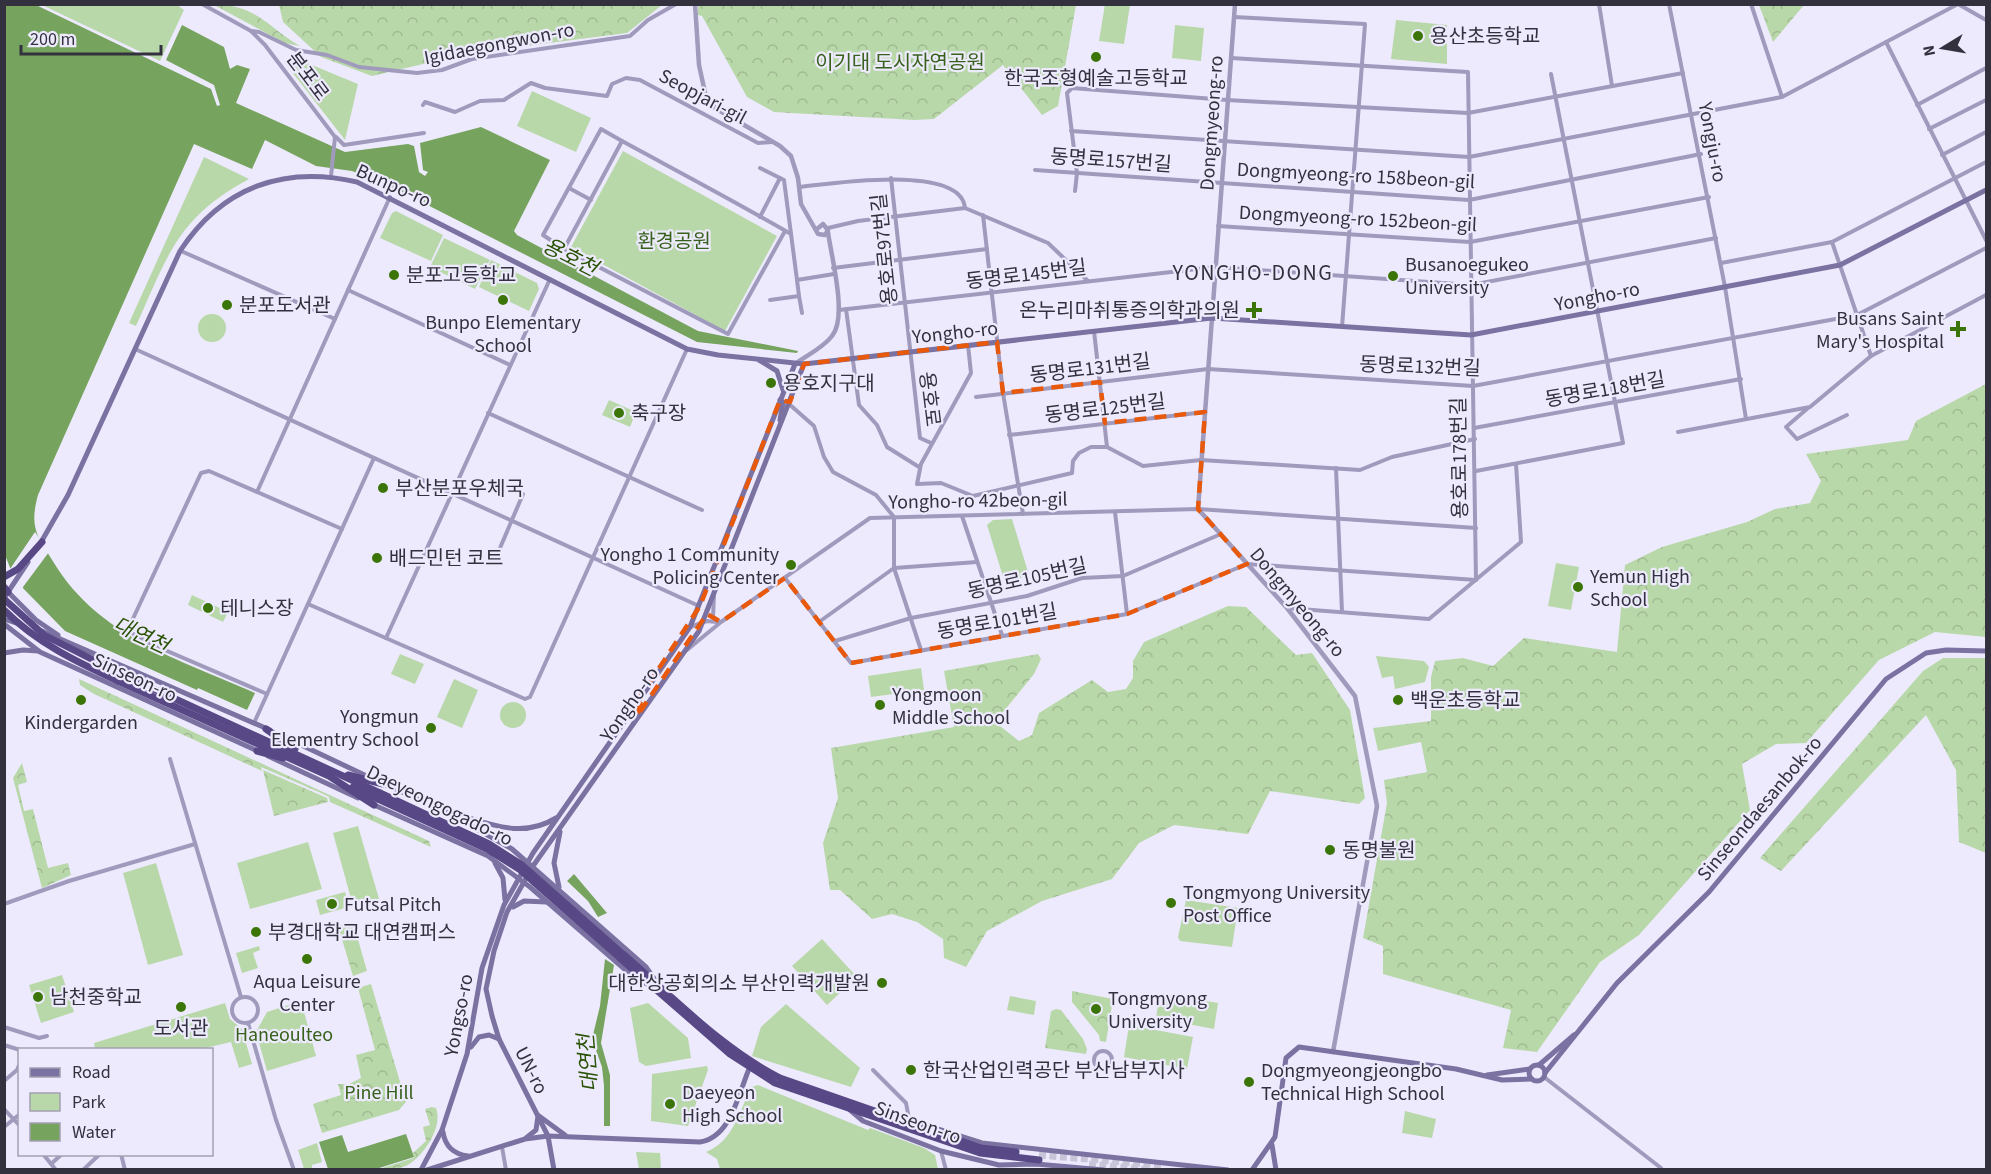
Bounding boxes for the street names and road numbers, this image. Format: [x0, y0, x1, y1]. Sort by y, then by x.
street label: Igidaegongwon-ro [422, 16, 577, 72]
street label: 분포로 [279, 46, 335, 107]
street label: Dongmyeong-ro [1193, 54, 1231, 192]
street label: Seopjari-gil [654, 62, 751, 132]
street label: Yongju-ro [1690, 99, 1733, 185]
street label: 동명로157번길 [1049, 143, 1173, 179]
street label: Dongmyeong-ro 158beon-gil [1236, 156, 1476, 196]
street label: Bunpo-ro [352, 157, 436, 215]
street label: 용호로97번길 [865, 192, 905, 306]
street label: Dongmyeong-ro 152beon-gil [1238, 199, 1478, 239]
street label: 동명로145번길 [964, 254, 1088, 296]
street label: Yongho-ro [1551, 275, 1642, 319]
street label: Yongho-ro [910, 315, 999, 352]
street label: 동명로131번길 [1028, 348, 1152, 390]
street label: 동명로132번길 [1359, 351, 1481, 383]
street label: 동명로118번길 [1543, 366, 1668, 414]
street label: 용호로 [912, 370, 946, 428]
street label: 동명로125번길 [1043, 388, 1167, 430]
street label: 용호로178번길 [1445, 397, 1475, 519]
street label: Yongho-ro 42beon-gil [887, 485, 1068, 517]
street label: Dongmyeong-ro [1243, 542, 1352, 664]
street label: 동명로105번길 [965, 552, 1090, 606]
street label: 동명로101번길 [935, 598, 1060, 646]
street label: Sinseon-ro [88, 646, 181, 710]
street label: Yongho-ro [593, 661, 666, 749]
street label: Sinseondaesanbok-ro [1691, 730, 1829, 887]
street label: Daeyeongogado-ro [362, 758, 517, 853]
street label: Yongso-ro [437, 971, 481, 1060]
street label: UN-ro [507, 1042, 555, 1099]
street label: Sinseon-ro [870, 1094, 965, 1152]

